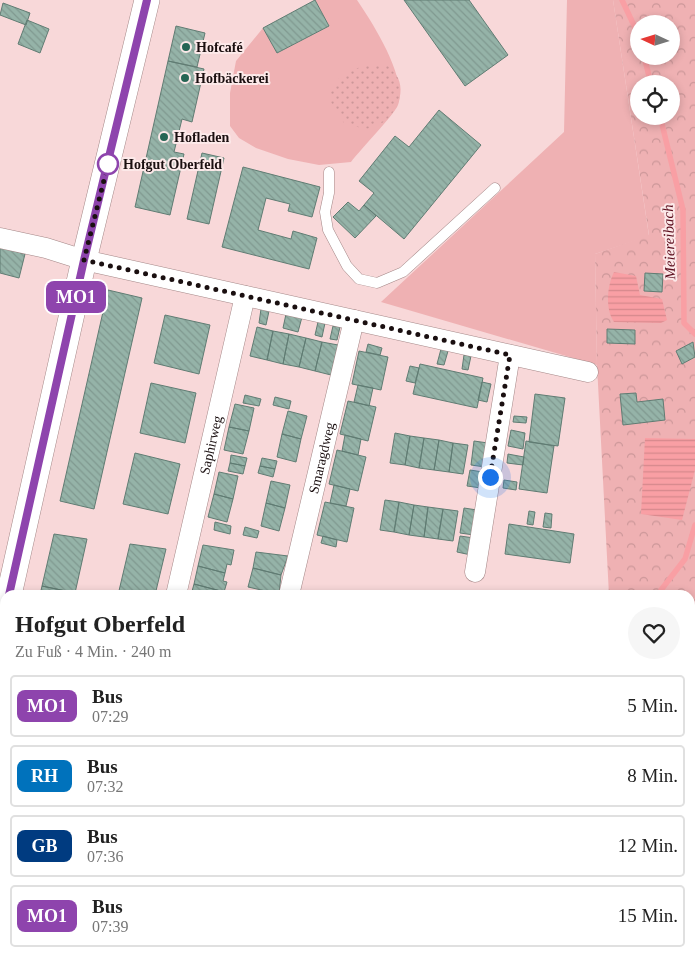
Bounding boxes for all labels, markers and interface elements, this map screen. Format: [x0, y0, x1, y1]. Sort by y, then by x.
north arrow [630, 15, 680, 65]
map controls [630, 15, 680, 125]
place label: Hofcafé [196, 40, 243, 55]
marker: Hofcafé [180, 41, 192, 53]
place label: Hofbäckerei [195, 71, 269, 86]
marker: Hofbäckerei [179, 72, 191, 84]
button: locate [630, 75, 680, 125]
place label: Hofladen [174, 130, 229, 145]
marker: Hofladen [158, 131, 170, 143]
marker: Hofgut Oberfeld [97, 153, 119, 175]
place label: Hofgut Oberfeld [123, 157, 222, 172]
water label: Meiereibach [660, 204, 678, 281]
line badge: MO1 [47, 281, 105, 313]
text: MO1 [56, 287, 96, 307]
street label: Saphirweg [197, 414, 225, 476]
street label: Smaragdweg [306, 421, 338, 495]
your location [478, 465, 503, 490]
button: heart [628, 607, 680, 659]
text: Hofgut Oberfeld [15, 611, 185, 637]
text: Zu Fuß · 4 Min. · 240 m [15, 643, 171, 660]
text: Bus [92, 686, 123, 707]
text: 5 Min. [627, 695, 678, 716]
text: MO1 [27, 696, 67, 716]
text: 07:29 [92, 708, 128, 725]
text: Bus [87, 756, 118, 777]
text: 8 Min. [627, 765, 678, 786]
text: RH [31, 766, 58, 786]
text: 07:32 [87, 778, 123, 795]
text: Bus [87, 826, 118, 847]
text: 12 Min. [618, 835, 678, 856]
text: GB [31, 836, 58, 856]
text: 07:36 [87, 848, 123, 865]
text: Bus [92, 896, 123, 917]
text: 15 Min. [618, 905, 678, 926]
text: MO1 [27, 906, 67, 926]
text: 07:39 [92, 918, 128, 935]

